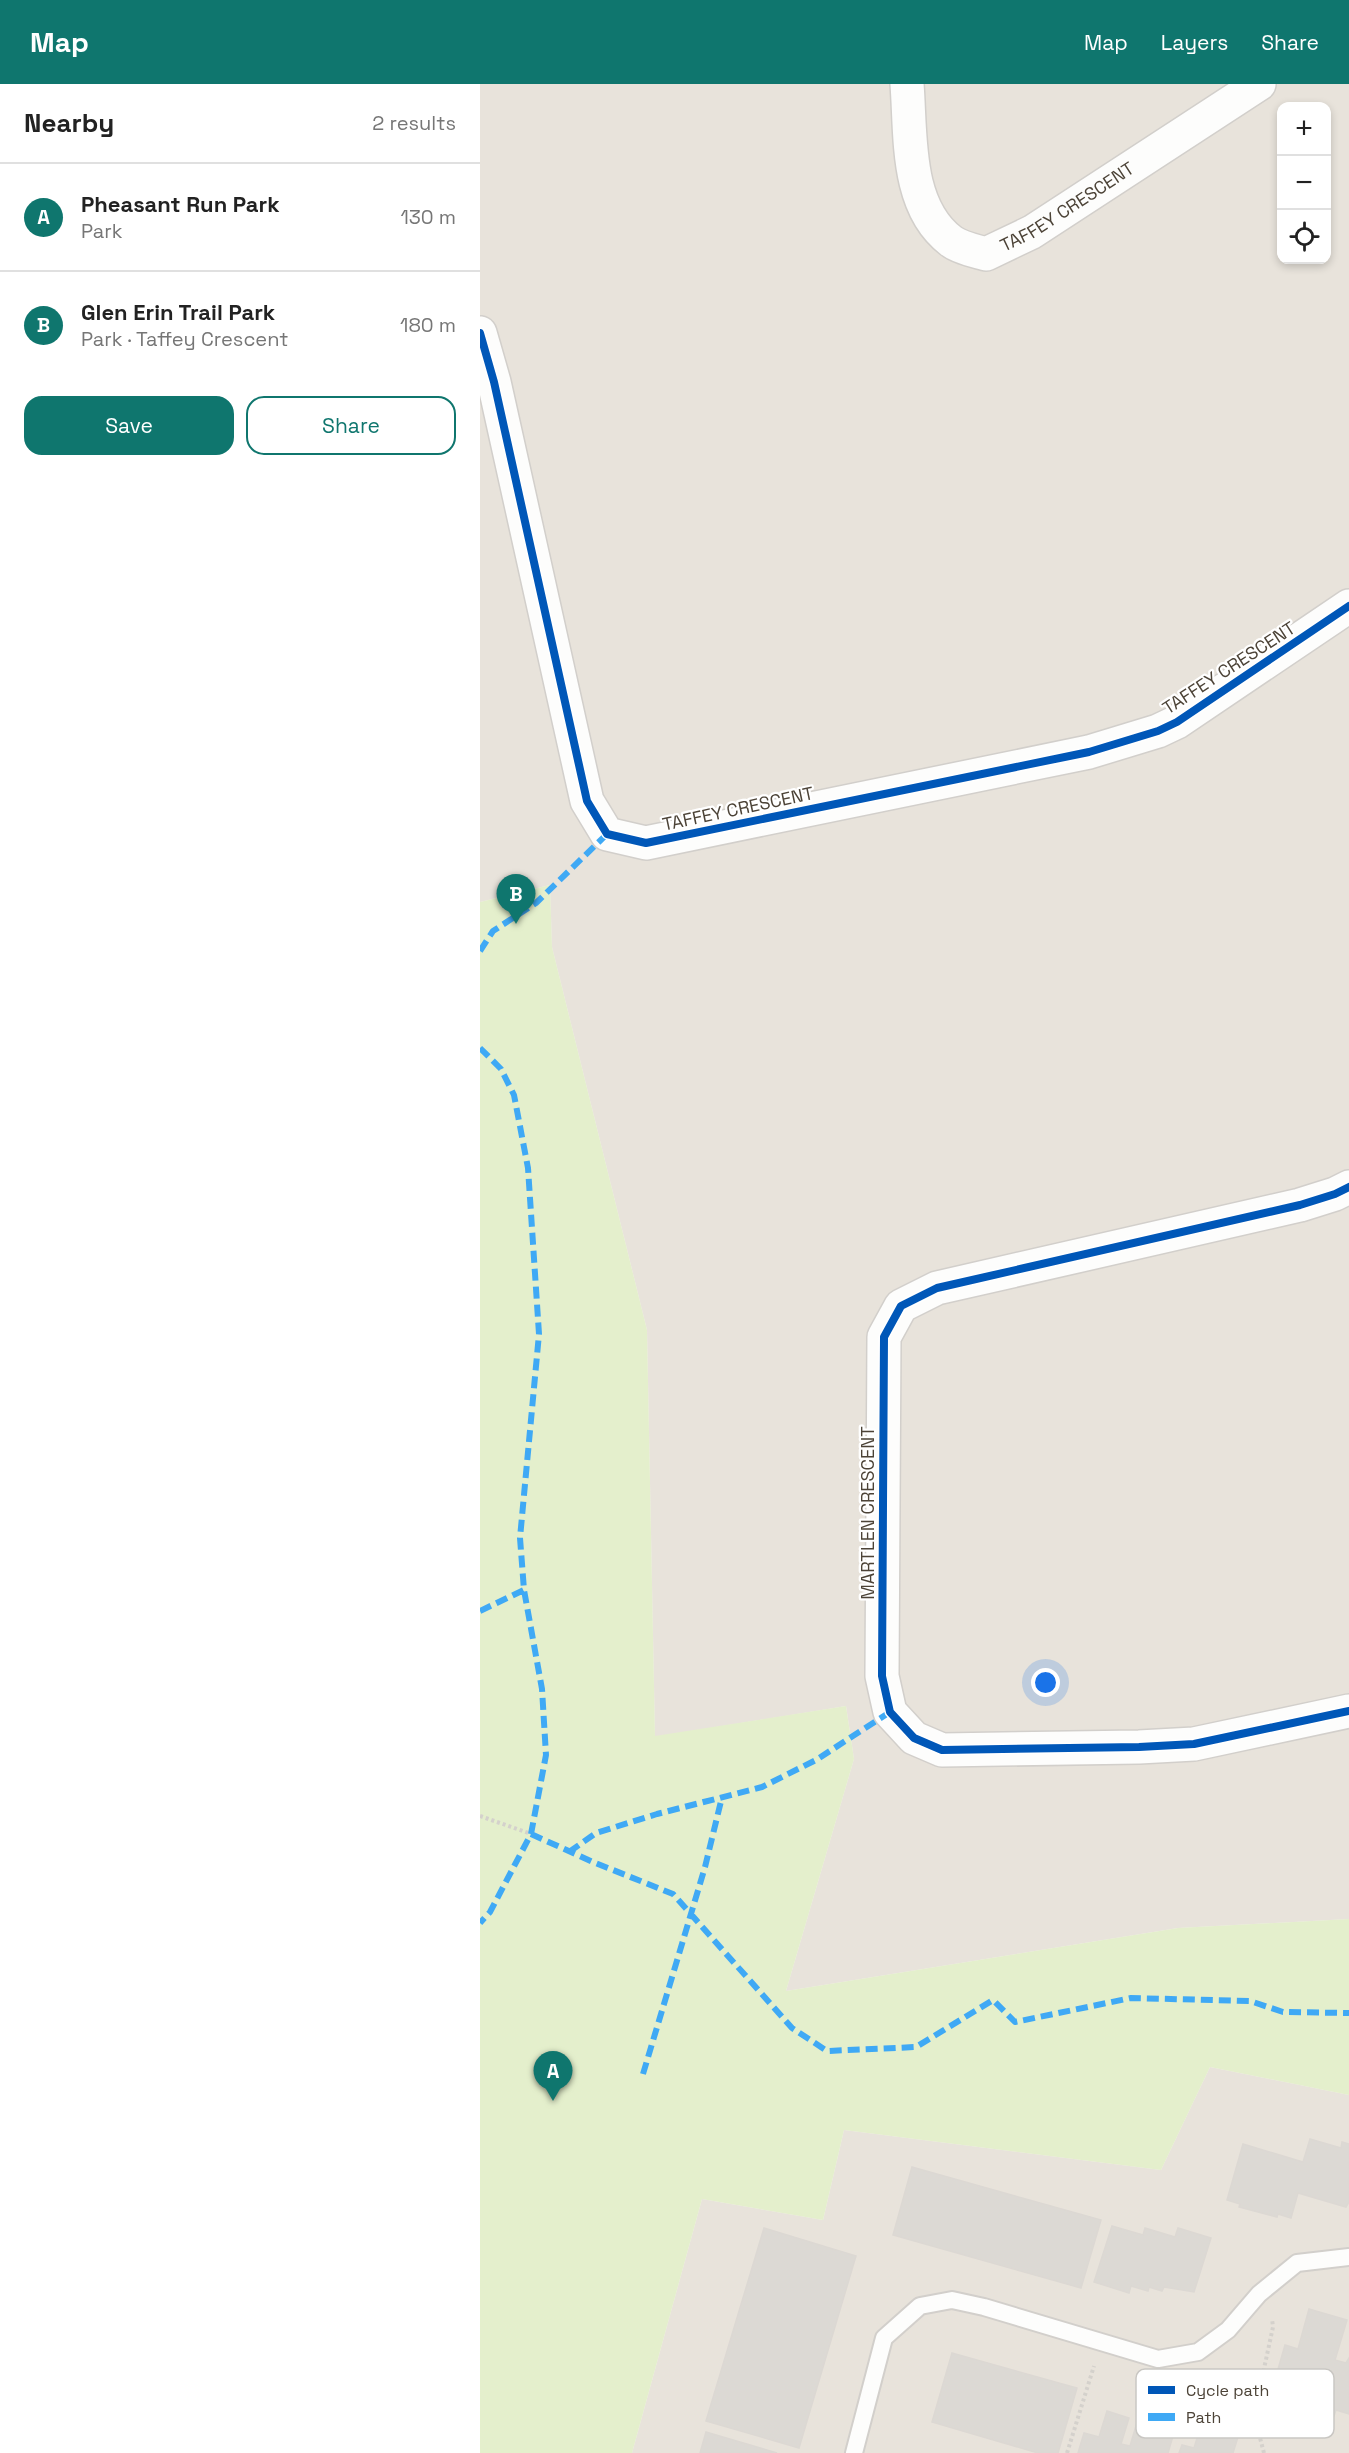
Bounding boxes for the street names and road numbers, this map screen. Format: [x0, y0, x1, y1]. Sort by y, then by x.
street label: TAFFEY CRESCENT [996, 156, 1139, 257]
street label: TAFFEY CRESCENT [1158, 616, 1300, 719]
street label: TAFFEY CRESCENT [660, 781, 816, 836]
street label: MARTLEN CRESCENT [856, 1426, 879, 1600]

